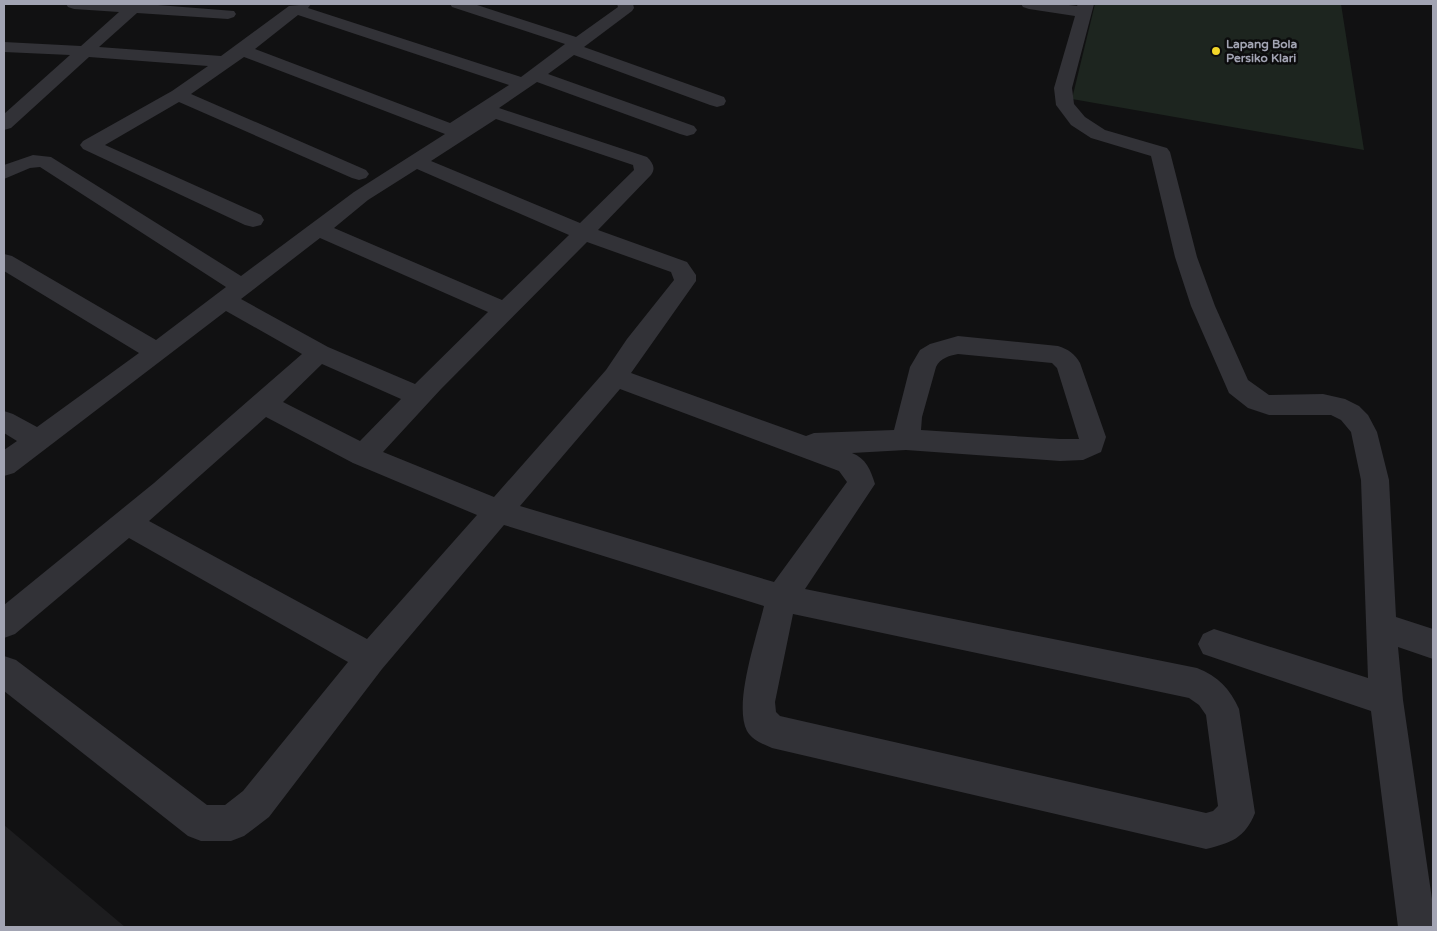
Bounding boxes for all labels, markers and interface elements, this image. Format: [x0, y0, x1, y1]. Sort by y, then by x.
place label: Lapang Bola Persiko Klari [1226, 37, 1298, 65]
marker: Lapang Bola Persiko Klari [1210, 45, 1222, 57]

